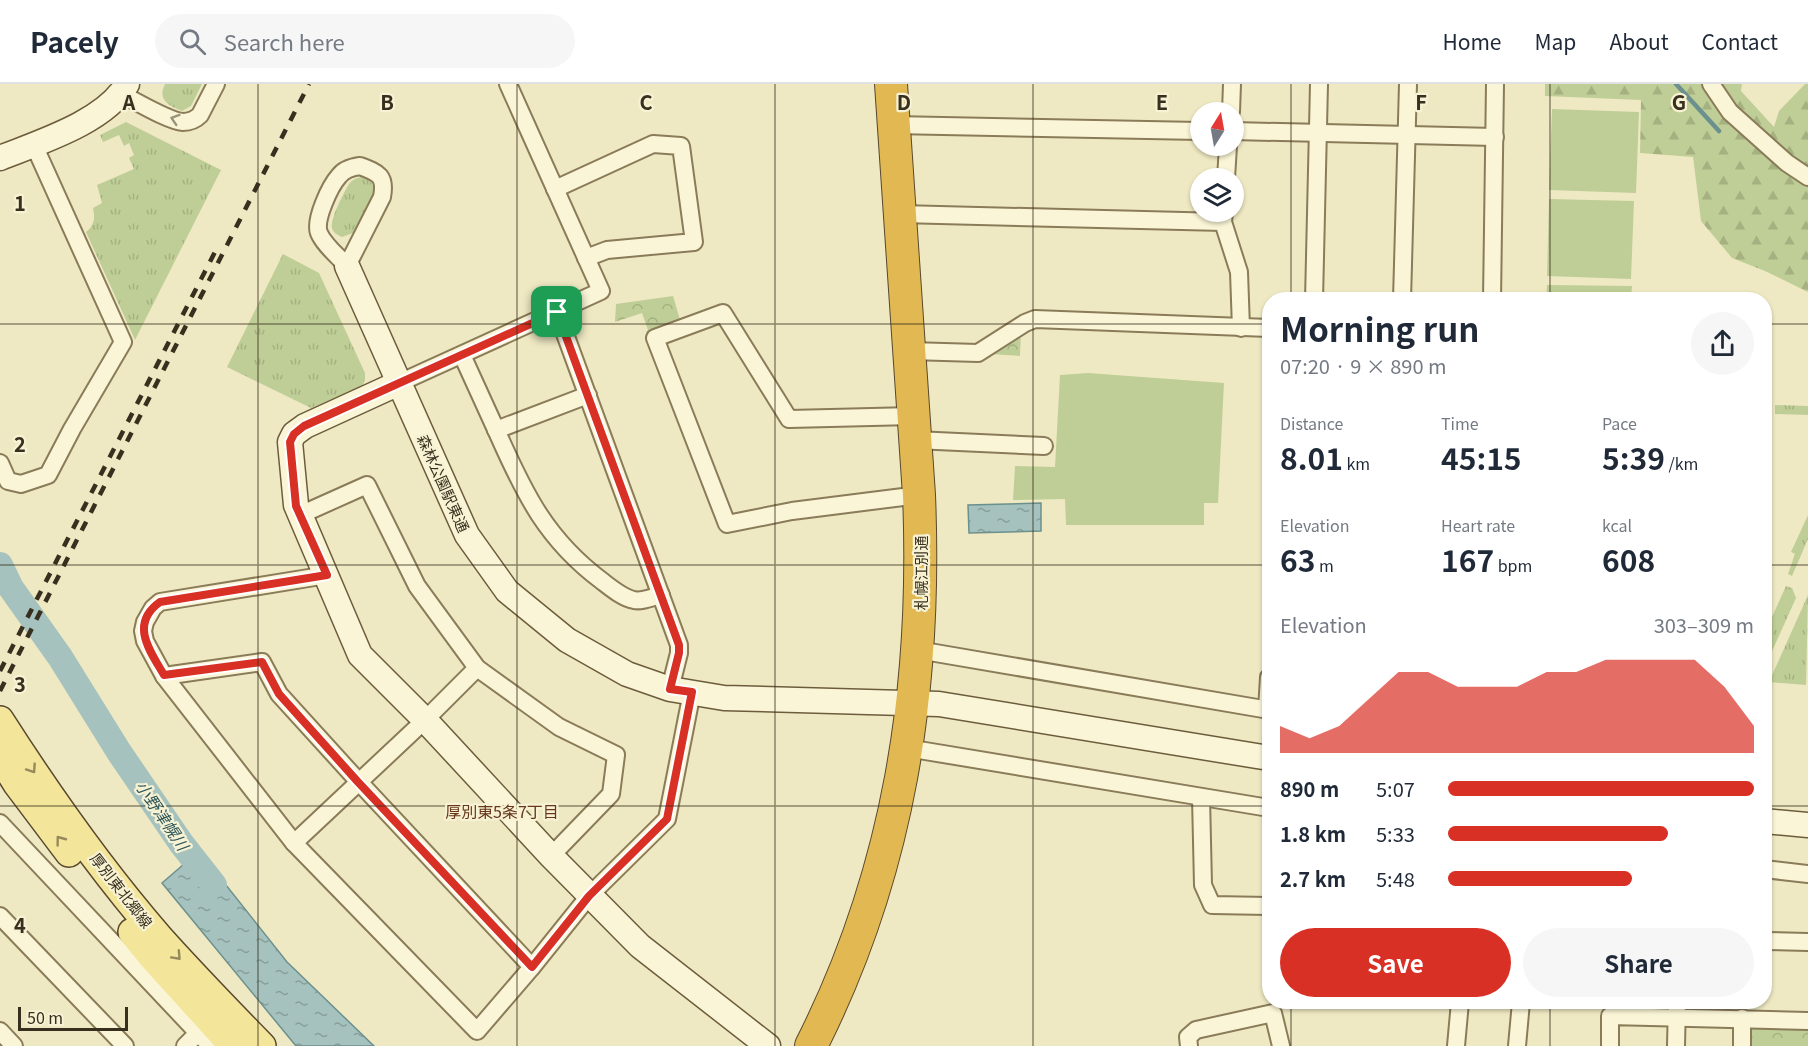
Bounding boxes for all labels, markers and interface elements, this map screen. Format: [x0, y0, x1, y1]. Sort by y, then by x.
search box [155, 14, 575, 68]
text: Pacely [30, 21, 119, 61]
icon: search [176, 25, 209, 58]
text: Search here [224, 25, 345, 57]
text: Home [1442, 26, 1502, 56]
text: Map [1535, 26, 1576, 56]
text: About [1609, 26, 1669, 56]
text: Contact [1702, 26, 1778, 56]
text: A [122, 87, 136, 116]
text: B [380, 87, 394, 116]
text: C [639, 87, 653, 116]
text: D [897, 87, 911, 116]
text: E [1156, 87, 1168, 116]
text: F [1415, 87, 1427, 116]
text: G [1672, 87, 1686, 116]
north arrow [1190, 102, 1244, 156]
map controls [1190, 102, 1244, 222]
one-way arrow [170, 113, 181, 126]
button: layers [1190, 168, 1244, 222]
text: 1 [14, 188, 26, 217]
pin [531, 286, 582, 337]
icon: arrive [540, 295, 573, 328]
text: Morning run [1280, 304, 1479, 352]
button: share [1691, 312, 1754, 375]
text: 07:20 · 9 × 890 m [1280, 351, 1447, 380]
text: Distance [1280, 411, 1343, 435]
text: Time [1441, 411, 1479, 435]
text: Pace [1602, 411, 1637, 435]
text: 2 [14, 429, 26, 458]
street label: 森林公園駅東通 [413, 431, 475, 535]
text: 8.01 [1280, 435, 1343, 479]
text: 45:15 [1441, 435, 1522, 479]
text: 5:39 [1602, 435, 1665, 479]
text: km [1343, 451, 1370, 475]
text: /km [1665, 451, 1698, 475]
text: Elevation [1280, 513, 1349, 537]
text: Heart rate [1441, 513, 1515, 537]
text: kcal [1602, 513, 1632, 537]
street label: 札幌江別通 [910, 535, 931, 611]
text: 63 [1280, 537, 1315, 581]
text: 167 [1441, 537, 1494, 581]
text: 608 [1602, 537, 1655, 581]
text: m [1315, 553, 1334, 577]
text: bpm [1494, 553, 1532, 577]
text: Elevation [1280, 610, 1367, 639]
text: 303–309 m [1654, 610, 1754, 639]
text: 3 [14, 669, 26, 698]
one-way arrow [24, 763, 36, 773]
text: 890 m [1280, 774, 1339, 803]
text: 5:07 [1376, 774, 1415, 803]
water label: 小野津幌川 [131, 775, 196, 857]
district label: 厚別東5条7丁目 [445, 799, 559, 823]
text: 1.8 km [1280, 819, 1346, 848]
text: 5:33 [1376, 819, 1415, 848]
one-way arrow [56, 836, 67, 847]
street label: 厚別東北郷線 [86, 848, 158, 932]
text: 2.7 km [1280, 864, 1346, 893]
text: 5:48 [1376, 864, 1415, 893]
text: 4 [14, 910, 26, 939]
button: Save [1280, 928, 1511, 997]
button: Share [1523, 928, 1754, 997]
one-way arrow [170, 949, 181, 960]
scale bar [18, 1004, 128, 1032]
text: 50 m [27, 1005, 63, 1029]

